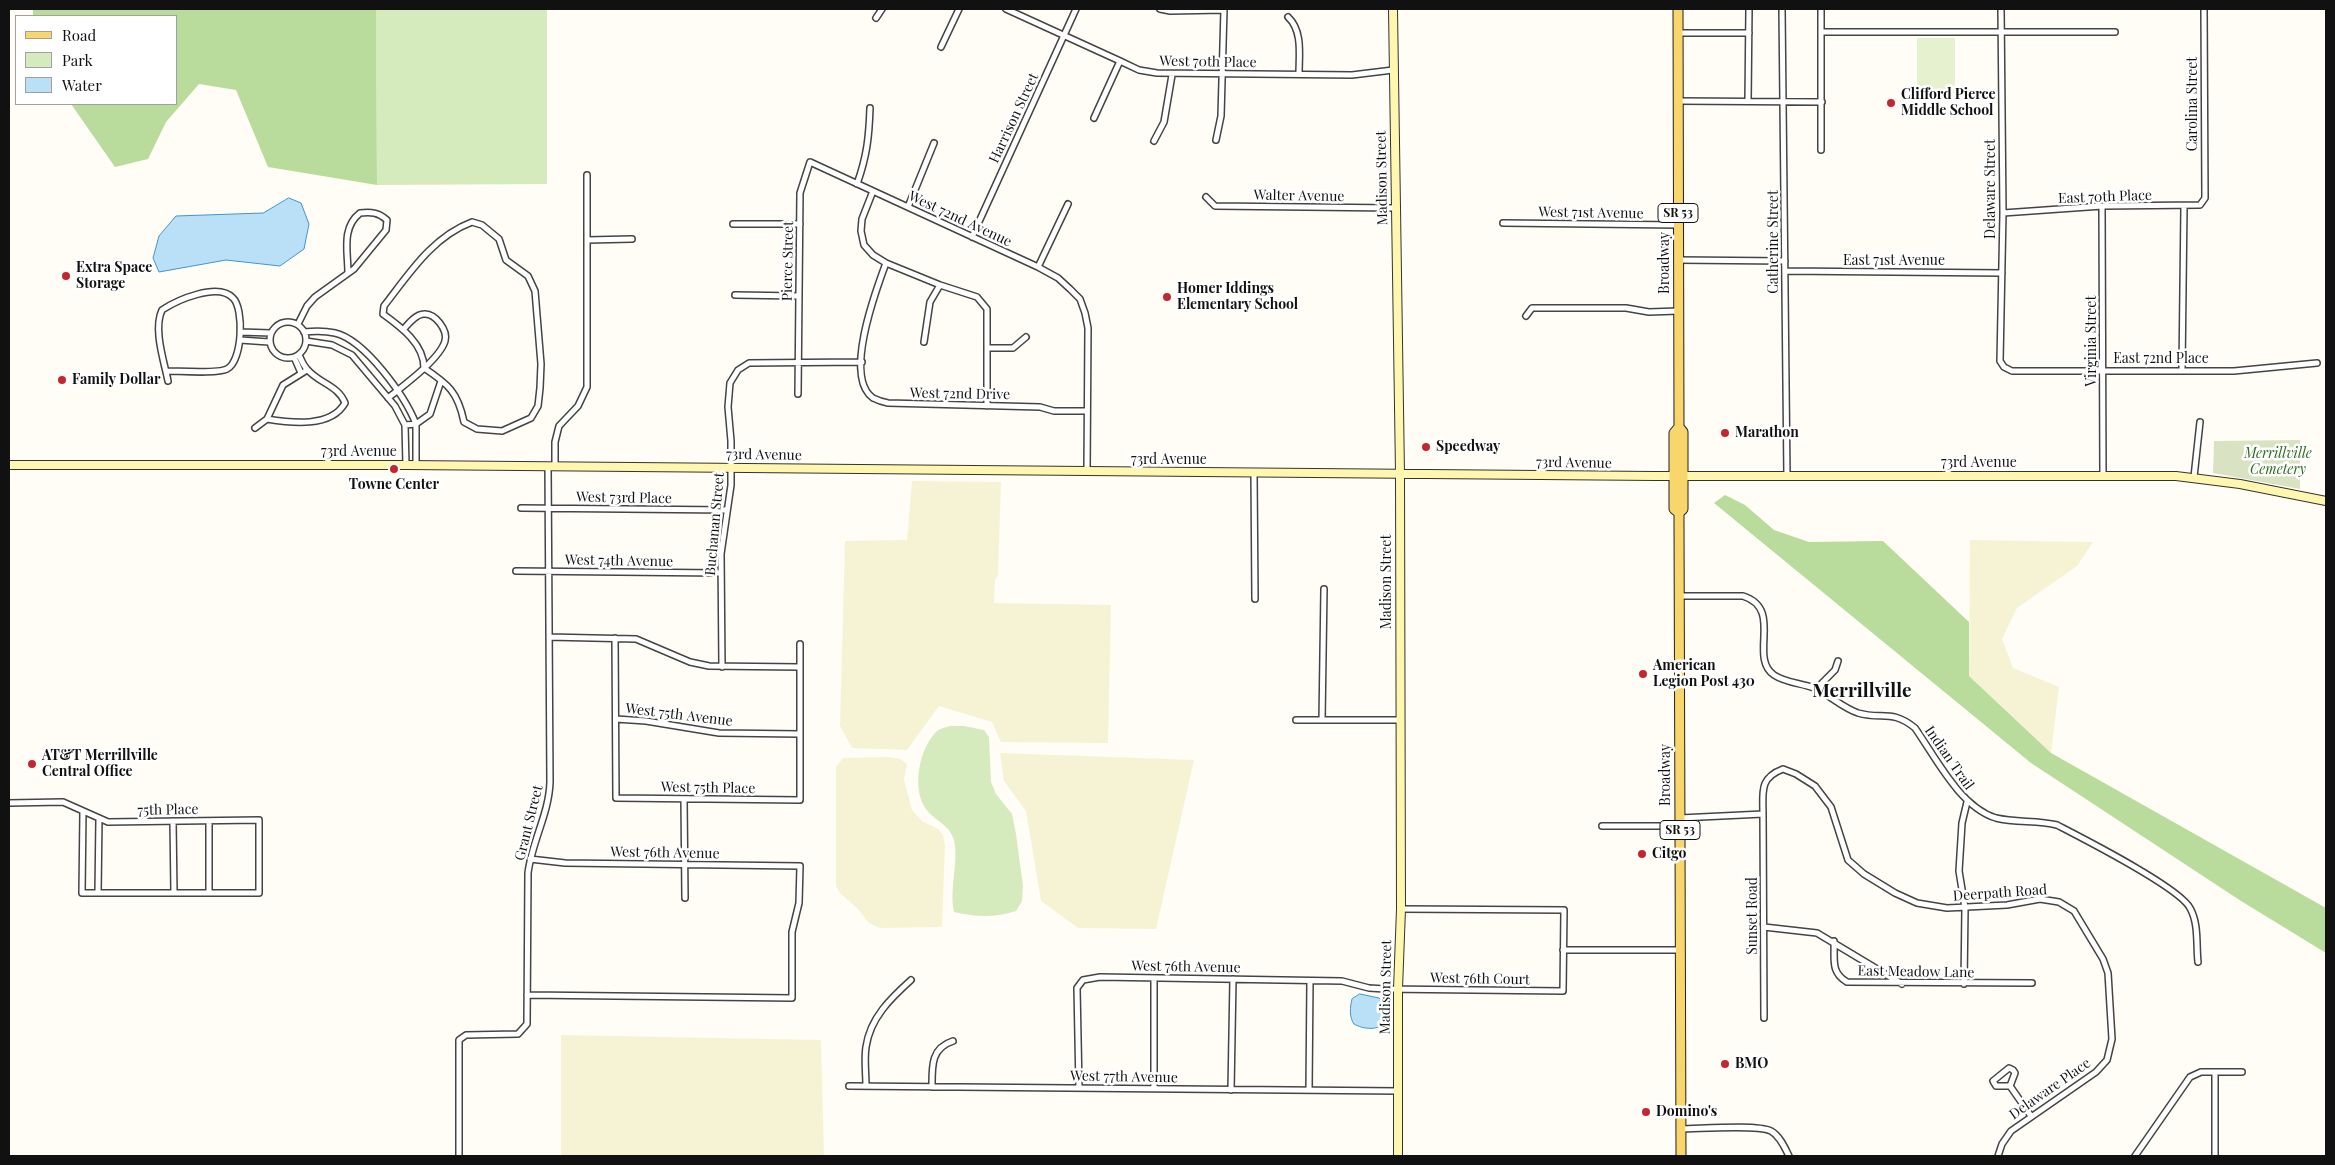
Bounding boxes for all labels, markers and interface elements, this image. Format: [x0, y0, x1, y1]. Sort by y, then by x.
legend [15, 15, 178, 105]
text: Road [62, 25, 96, 45]
text: Park [62, 50, 93, 70]
street label: West 70th Place [1159, 53, 1257, 71]
street label: Carolina Street [2185, 57, 2201, 151]
street label: Harrison Street [986, 70, 1042, 166]
text: Water [62, 75, 102, 95]
place label: Clifford Pierce Middle School [1901, 87, 1996, 120]
marker: Clifford Pierce Middle School [1885, 97, 1897, 109]
street label: Madison Street [1373, 131, 1391, 225]
street label: Delaware Street [1983, 139, 1999, 239]
street label: Walter Avenue [1253, 187, 1345, 205]
street label: East 70th Place [2058, 187, 2152, 207]
street label: West 72nd Avenue [906, 188, 1014, 250]
street label: Catherine Street [1766, 190, 1782, 294]
street label: West 71st Avenue [1538, 204, 1644, 222]
road number: SR 53 [1658, 204, 1698, 222]
street label: Pierce Street [779, 221, 797, 301]
street label: Broadway [1657, 232, 1673, 294]
street label: East 71st Avenue [1843, 253, 1945, 269]
place label: Extra Space Storage [76, 260, 152, 292]
marker: Extra Space Storage [60, 270, 72, 282]
place label: Homer Iddings Elementary School [1177, 281, 1298, 314]
marker: Homer Iddings Elementary School [1161, 291, 1173, 303]
street label: Virginia Street [2084, 296, 2100, 386]
street label: East 72nd Place [2113, 351, 2209, 367]
place label: Family Dollar [72, 372, 160, 388]
marker: Family Dollar [56, 374, 68, 386]
street label: West 72nd Drive [910, 385, 1010, 403]
place label: Marathon [1735, 425, 1799, 441]
marker: Marathon [1719, 427, 1731, 439]
place label: Speedway [1436, 439, 1500, 455]
marker: Speedway [1420, 441, 1432, 453]
street label: 73rd Avenue [321, 444, 397, 460]
street label: 73rd Avenue [726, 446, 802, 464]
park label: Merrillville Cemetery [2244, 446, 2312, 478]
street label: 73rd Avenue [1131, 452, 1207, 468]
street label: 73rd Avenue [1536, 454, 1612, 472]
street label: 73rd Avenue [1941, 455, 2017, 471]
marker: Towne Center [388, 463, 400, 475]
street label: Buchanan Street [702, 472, 728, 576]
place label: Towne Center [349, 477, 439, 493]
street label: West 73rd Place [576, 489, 672, 507]
street label: Madison Street [1379, 535, 1395, 629]
street label: West 74th Avenue [565, 552, 673, 570]
place label: American Legion Post 430 [1653, 658, 1755, 690]
marker: American Legion Post 430 [1637, 668, 1649, 680]
district label: Merrillville [1812, 680, 1912, 702]
street label: West 75th Avenue [624, 700, 734, 730]
street label: Indian Trail [1921, 723, 1977, 793]
street label: Broadway [1658, 744, 1674, 806]
place label: AT&T Merrillville Central Office [42, 748, 158, 780]
marker: AT&T Merrillville Central Office [26, 758, 38, 770]
street label: West 75th Place [661, 779, 755, 797]
street label: Grant Street [511, 783, 547, 863]
street label: 75th Place [137, 801, 199, 819]
road number: SR 53 [1660, 820, 1700, 840]
street label: West 76th Avenue [610, 844, 720, 862]
place label: Citgo [1652, 846, 1687, 862]
marker: Citgo [1636, 848, 1648, 860]
street label: Sunset Road [1745, 877, 1761, 955]
street label: Deerpath Road [1952, 881, 2048, 905]
street label: Madison Street [1377, 940, 1395, 1034]
street label: West 76th Avenue [1131, 958, 1241, 976]
street label: East Meadow Lane [1857, 963, 1975, 981]
street label: West 76th Court [1430, 970, 1530, 988]
street label: Delaware Place [2006, 1055, 2094, 1123]
place label: BMO [1735, 1056, 1768, 1072]
marker: BMO [1719, 1058, 1731, 1070]
street label: West 77th Avenue [1070, 1068, 1178, 1086]
place label: Domino's [1656, 1104, 1717, 1120]
marker: Domino's [1640, 1106, 1652, 1118]

